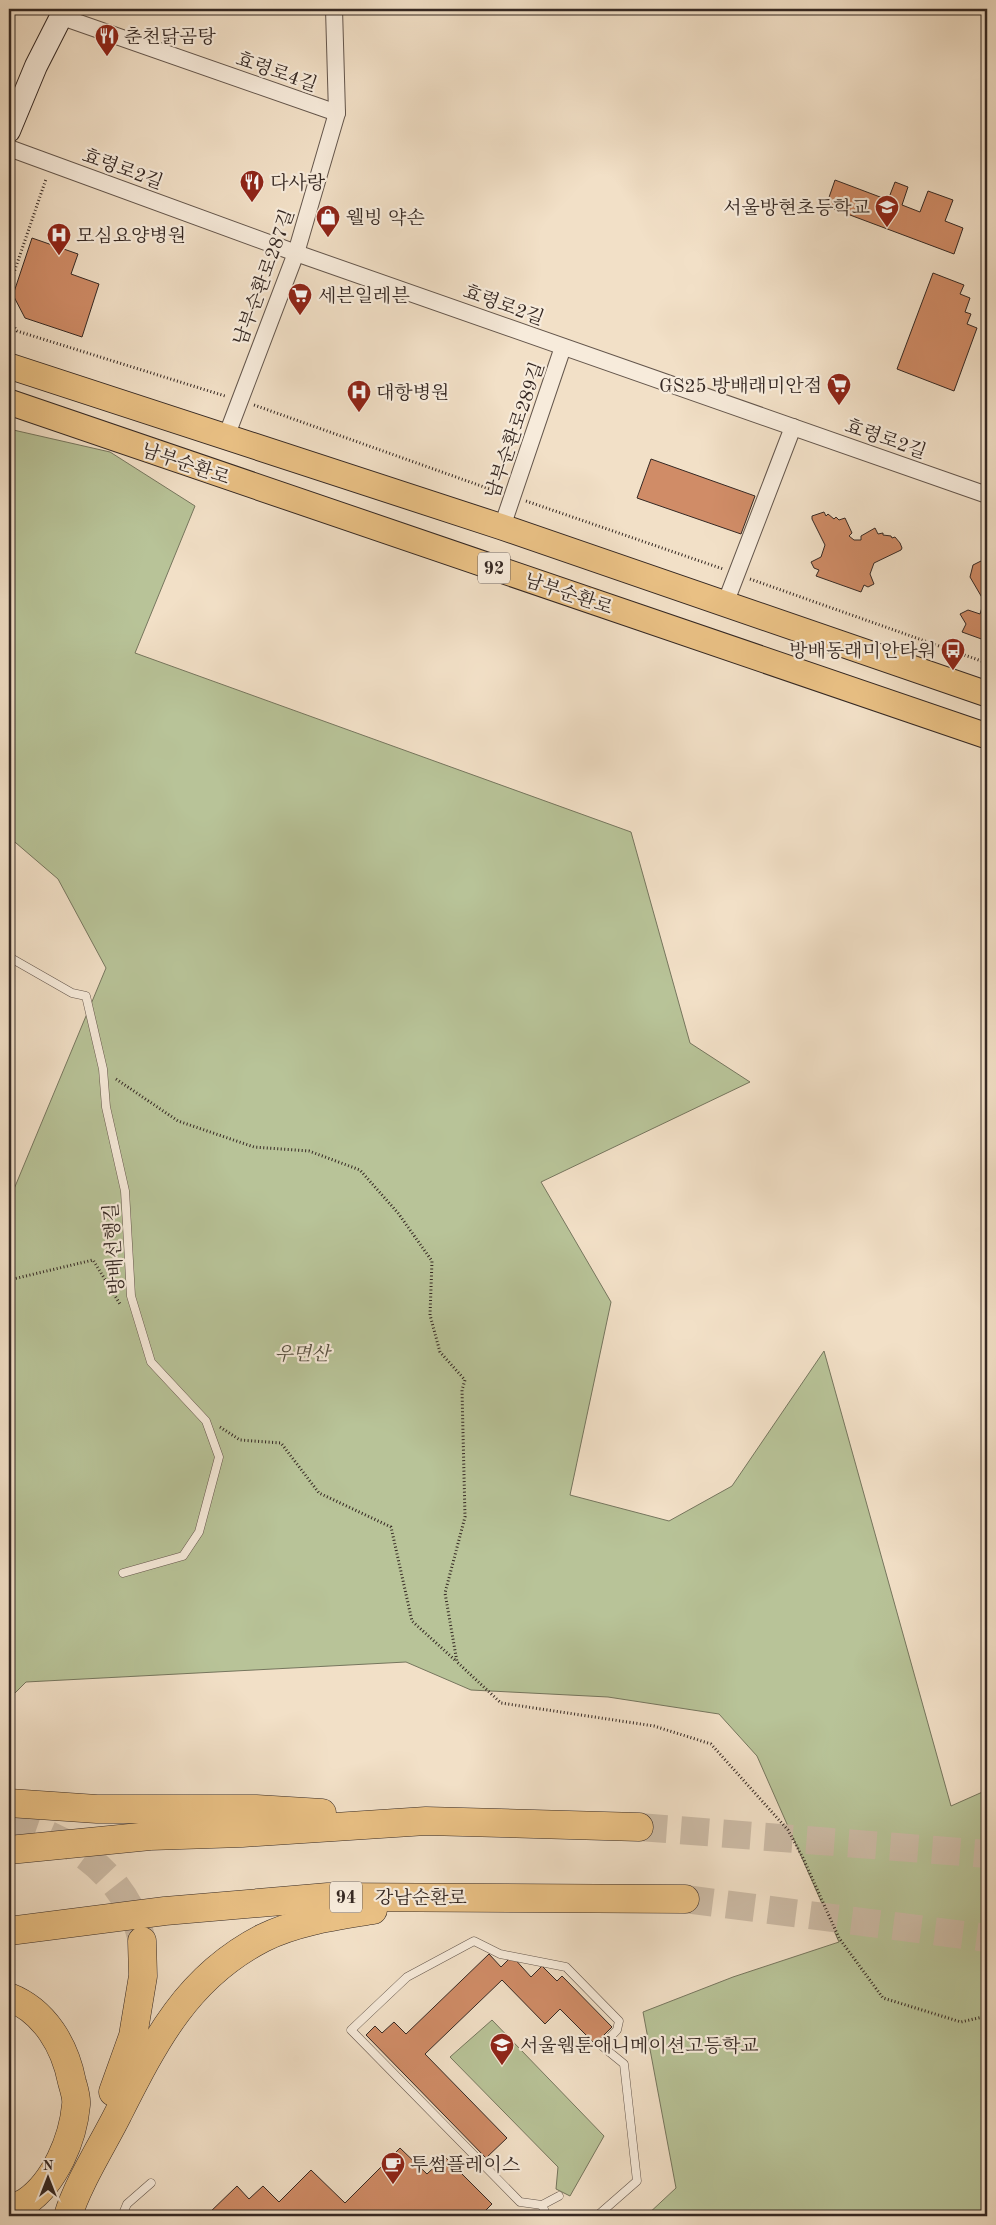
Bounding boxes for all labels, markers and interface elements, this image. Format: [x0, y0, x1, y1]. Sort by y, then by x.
restaurant icon: 춘천닭곰탕 [94, 23, 120, 57]
place label: 춘천닭곰탕 [124, 26, 216, 48]
street label: 효령로4길 [233, 49, 320, 96]
street label: 효령로2길 [79, 145, 166, 194]
restaurant icon: 다사랑 [239, 169, 265, 203]
place label: 다사랑 [270, 173, 326, 194]
school or university icon: 서울방현초등학교 [874, 194, 900, 228]
place label: 서울방현초등학교 [723, 198, 870, 219]
shop icon: 웰빙 약손 [315, 204, 341, 238]
street label: 남부순환로287길 [229, 206, 299, 348]
place label: 웰빙 약손 [346, 208, 425, 229]
hospital icon: 모심요양병원 [46, 222, 72, 256]
place label: 모심요양병원 [76, 226, 186, 247]
street label: 효령로2길 [460, 281, 547, 330]
supermarket icon: 세븐일레븐 [287, 282, 313, 316]
place label: 세븐일레븐 [318, 285, 410, 307]
street label: 남부순환로289길 [481, 359, 549, 502]
supermarket icon: GS25 방배래미안점 [826, 372, 852, 406]
place label: GS25 방배래미안점 [659, 376, 822, 397]
hospital icon: 대항병원 [346, 379, 372, 413]
place label: 대항병원 [376, 383, 449, 404]
street label: 효령로2길 [842, 416, 929, 463]
street label: 남부순환로 [139, 439, 233, 489]
road number: 92 [478, 552, 510, 584]
street label: 남부순환로 [522, 569, 616, 619]
bus stop icon: 방배동래미안타워 [940, 637, 966, 671]
place label: 방배동래미안타워 [789, 641, 936, 662]
street label: 방배선행길 [101, 1202, 128, 1295]
park label: 우면산 [274, 1343, 332, 1365]
road number: 94 [330, 1881, 362, 1912]
street label: 강남순환로 [375, 1887, 467, 1909]
school or university icon: 서울웹툰애니메이션고등학교 [489, 2032, 515, 2066]
place label: 서울웹툰애니메이션고등학교 [520, 2036, 759, 2057]
cafe icon: 투썸플레이스 [380, 2151, 406, 2185]
north arrow [22, 2152, 72, 2202]
place label: 투썸플레이스 [410, 2154, 520, 2176]
text: N [43, 2159, 54, 2173]

